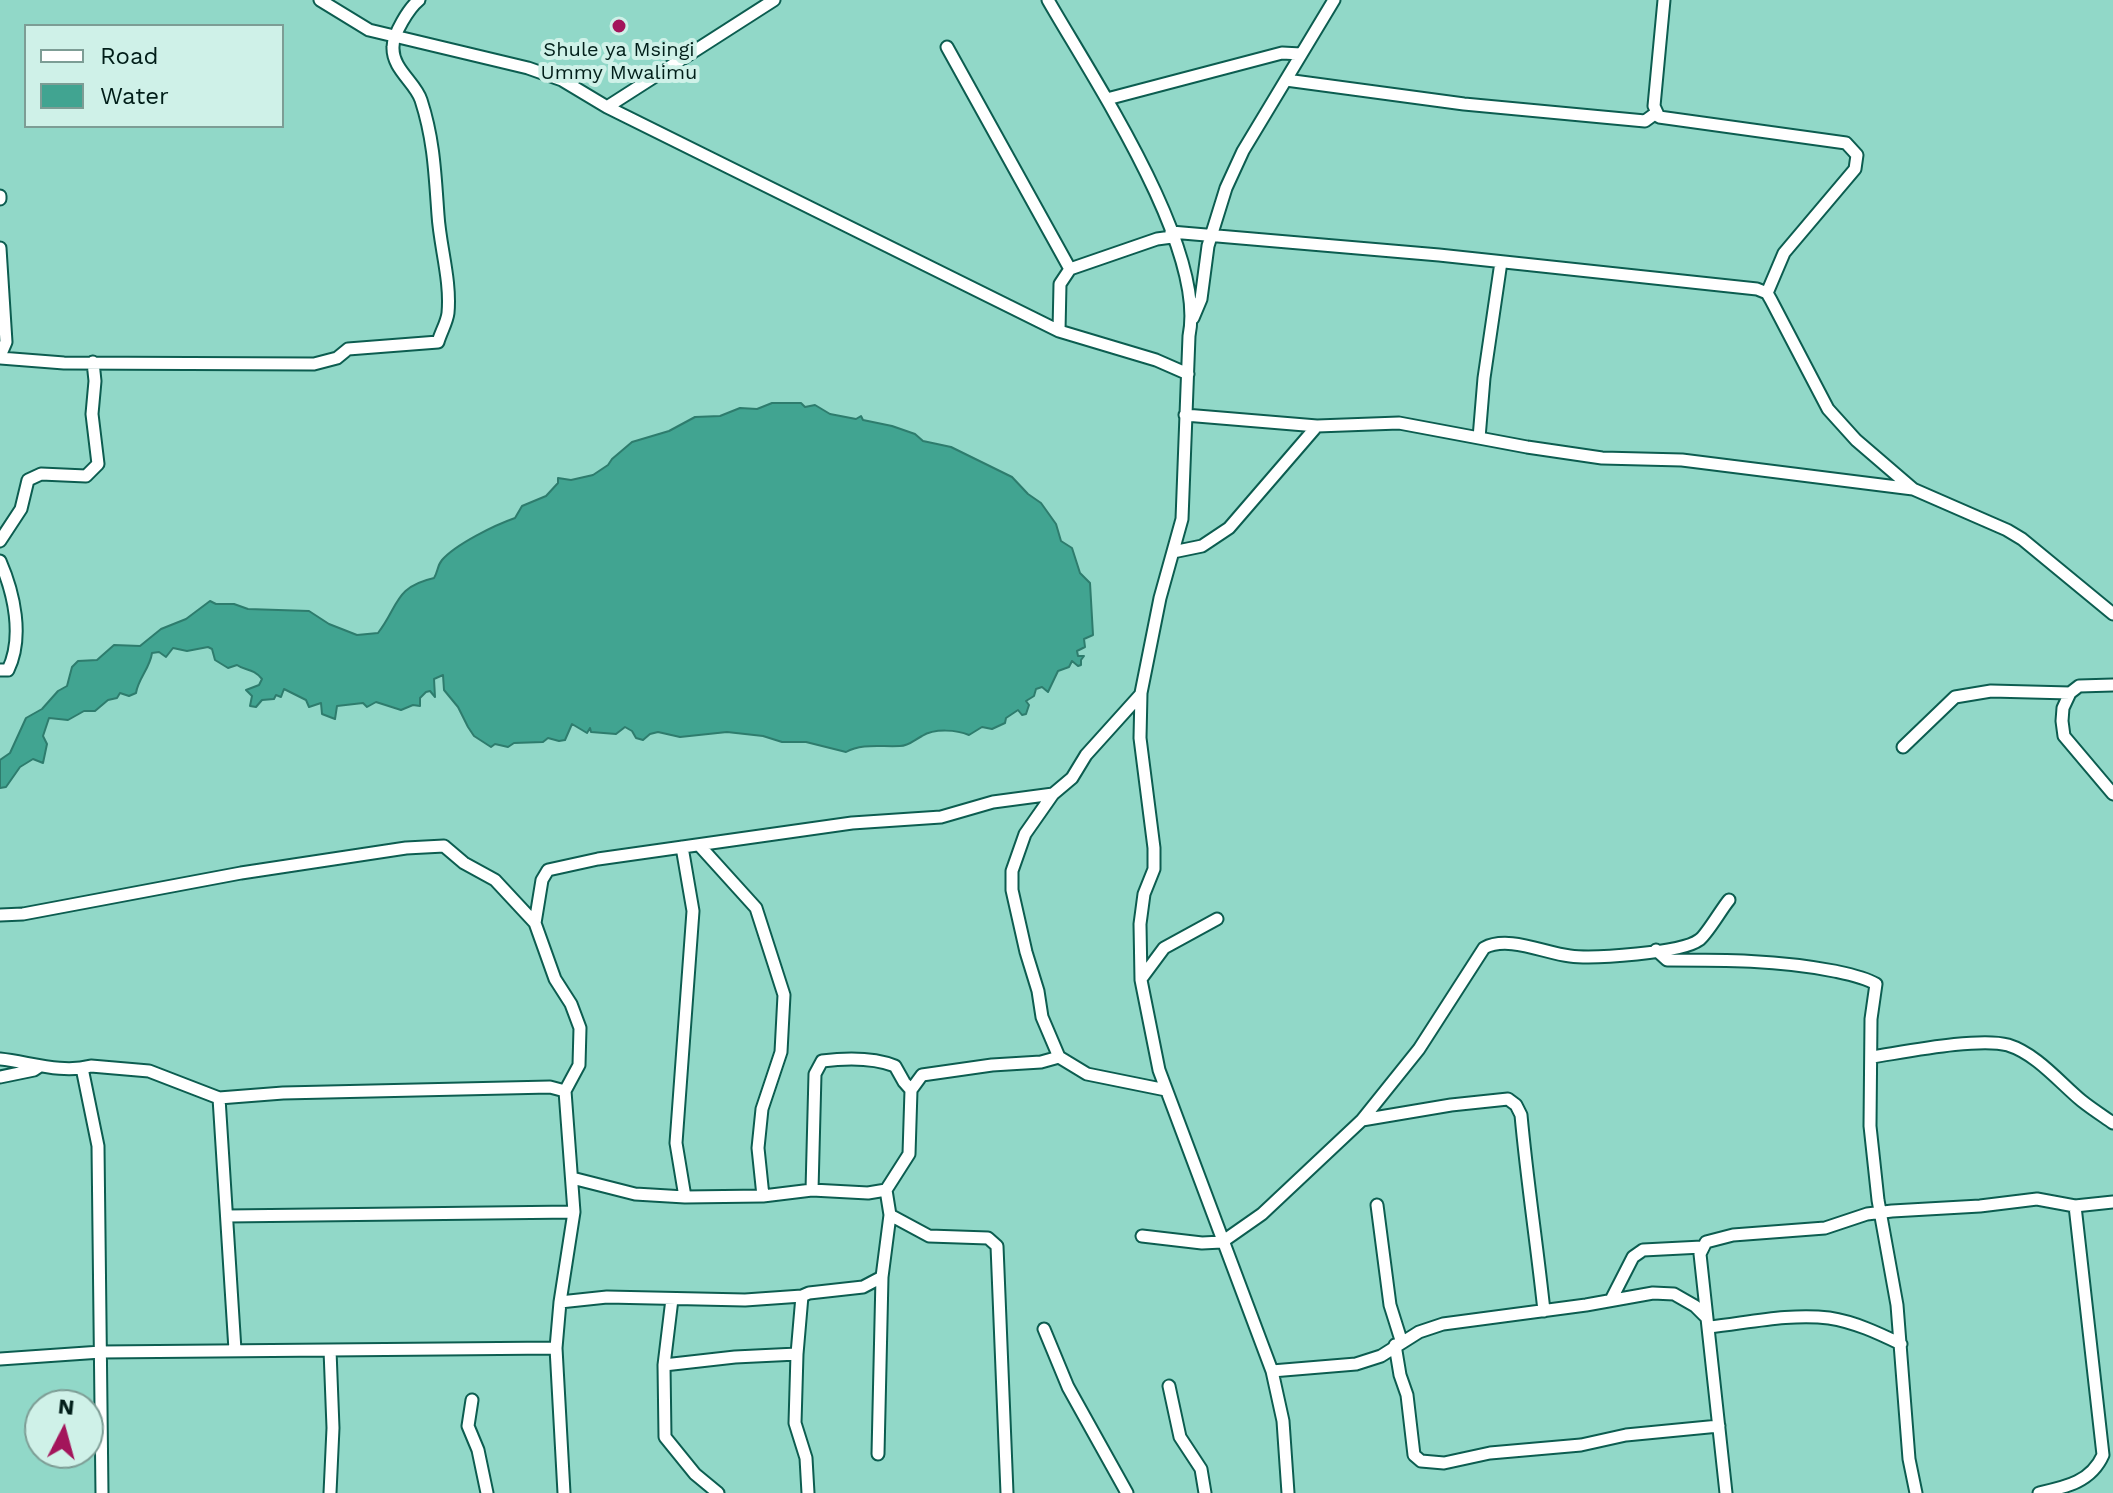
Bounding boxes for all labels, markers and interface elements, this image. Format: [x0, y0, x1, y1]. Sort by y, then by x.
marker: Shule ya Msingi Ummy Mwalimu [610, 17, 628, 35]
legend [24, 24, 284, 128]
place label: Shule ya Msingi Ummy Mwalimu [541, 38, 697, 85]
text: Road [100, 42, 159, 70]
text: Water [100, 82, 169, 110]
north arrow [24, 1389, 104, 1469]
text: N [57, 1393, 76, 1420]

